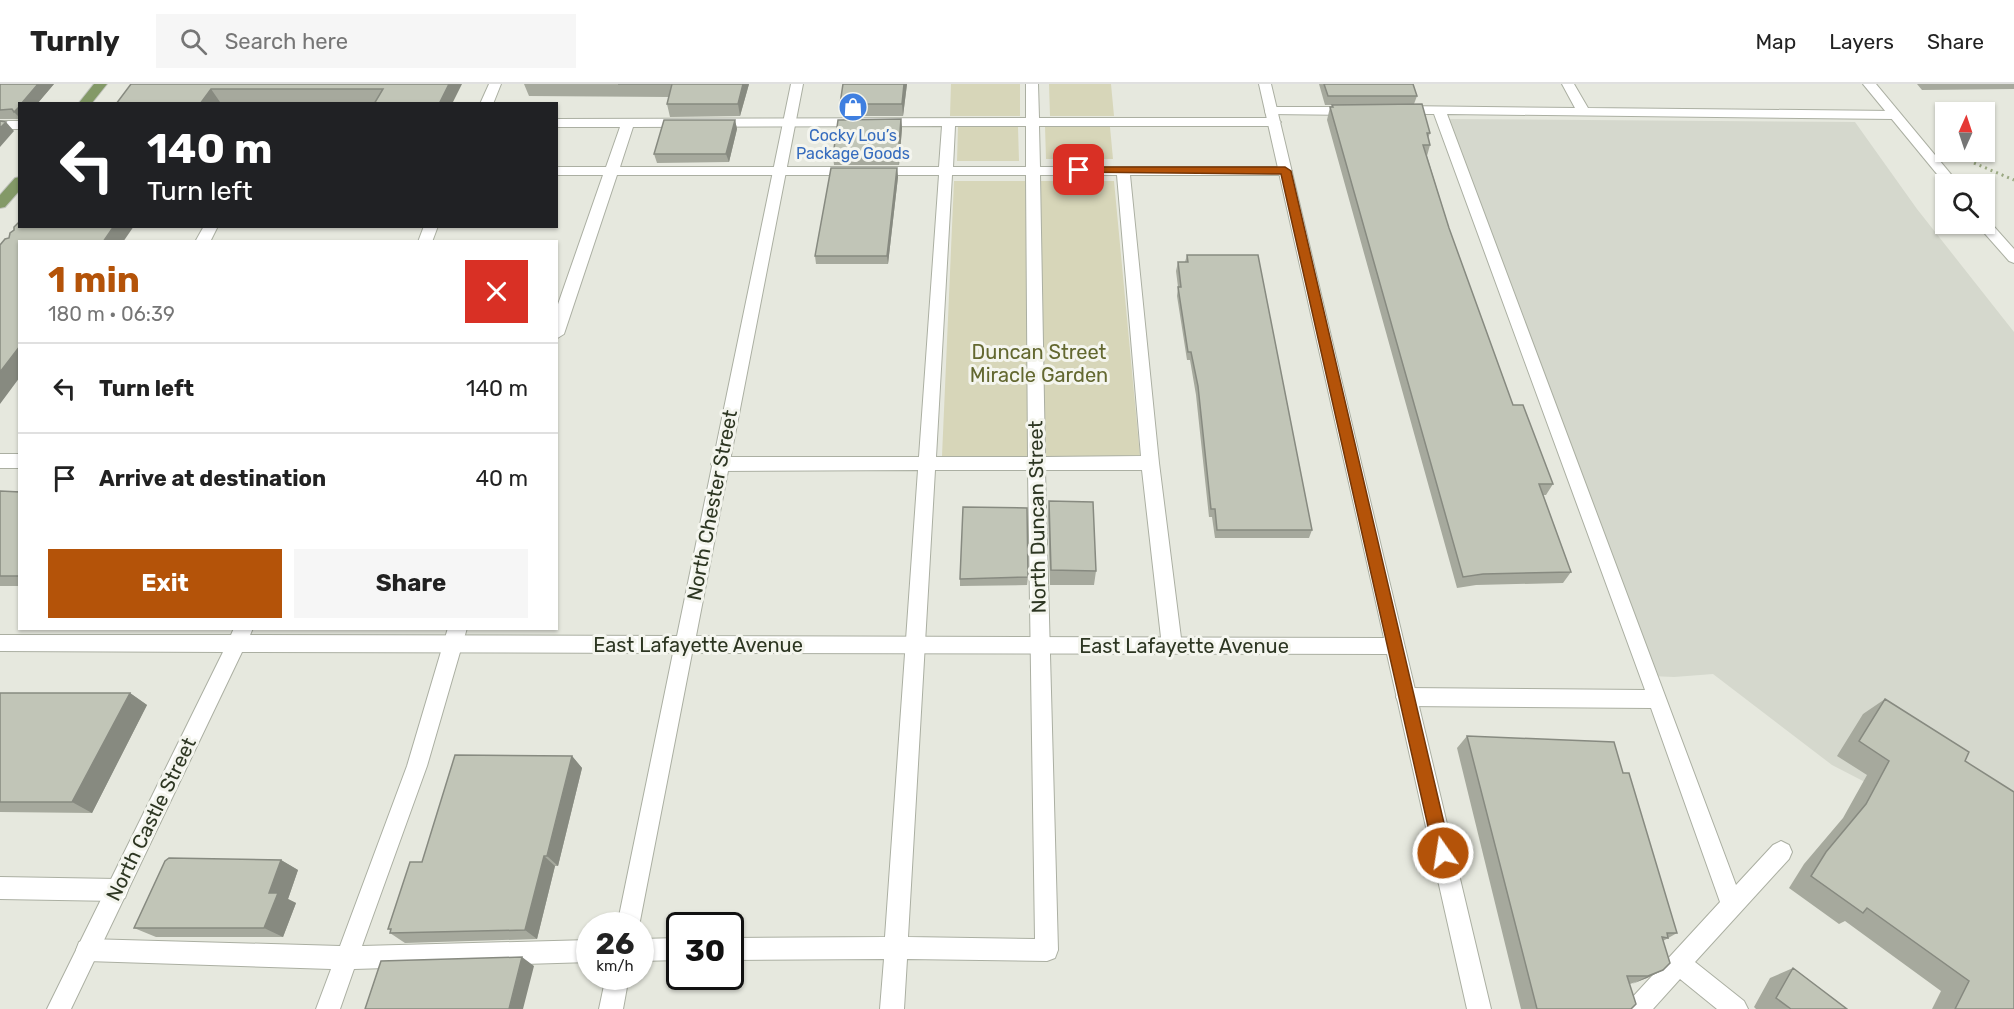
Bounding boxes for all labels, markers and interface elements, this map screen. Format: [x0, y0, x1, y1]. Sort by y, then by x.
search box [156, 14, 576, 68]
text: Turnly [30, 25, 120, 58]
icon: search [177, 25, 210, 58]
text: Search here [225, 28, 348, 55]
text: Map [1755, 29, 1796, 54]
text: Layers [1829, 29, 1894, 54]
text: Share [1927, 29, 1984, 54]
shop icon: Cocky Lou’s Package Goods [837, 91, 869, 123]
north arrow [1935, 102, 1995, 162]
map controls [1935, 102, 1995, 234]
text: 140 m [147, 124, 273, 174]
icon: left [48, 126, 126, 204]
place label: Cocky Lou’s Package Goods [796, 126, 910, 163]
pin [1053, 144, 1104, 195]
icon: arrive [1062, 153, 1095, 186]
button: search [1935, 174, 1995, 234]
text: Turn left [147, 175, 252, 207]
text: 1 min [48, 258, 140, 301]
button: close [465, 260, 528, 323]
text: 180 m · 06:39 [48, 302, 175, 326]
park label: Duncan Street Miracle Garden [970, 340, 1108, 387]
icon: left [48, 372, 81, 405]
text: Turn left [99, 375, 194, 402]
text: 140 m [466, 375, 528, 402]
street label: North Chester Street [682, 407, 742, 602]
street label: North Duncan Street [1023, 420, 1051, 614]
icon: arrive [48, 462, 81, 495]
text: Arrive at destination [99, 465, 326, 492]
text: 40 m [475, 465, 528, 492]
button: Exit [48, 549, 282, 618]
button: Share [294, 549, 528, 618]
street label: East Lafayette Avenue [593, 633, 803, 657]
street label: East Lafayette Avenue [1079, 634, 1289, 658]
street label: North Castle Street [101, 733, 201, 905]
position arrow [1411, 821, 1475, 885]
speed limit sign: 30 [666, 912, 744, 990]
text: 26 [595, 926, 635, 962]
text: km/h [596, 957, 634, 975]

